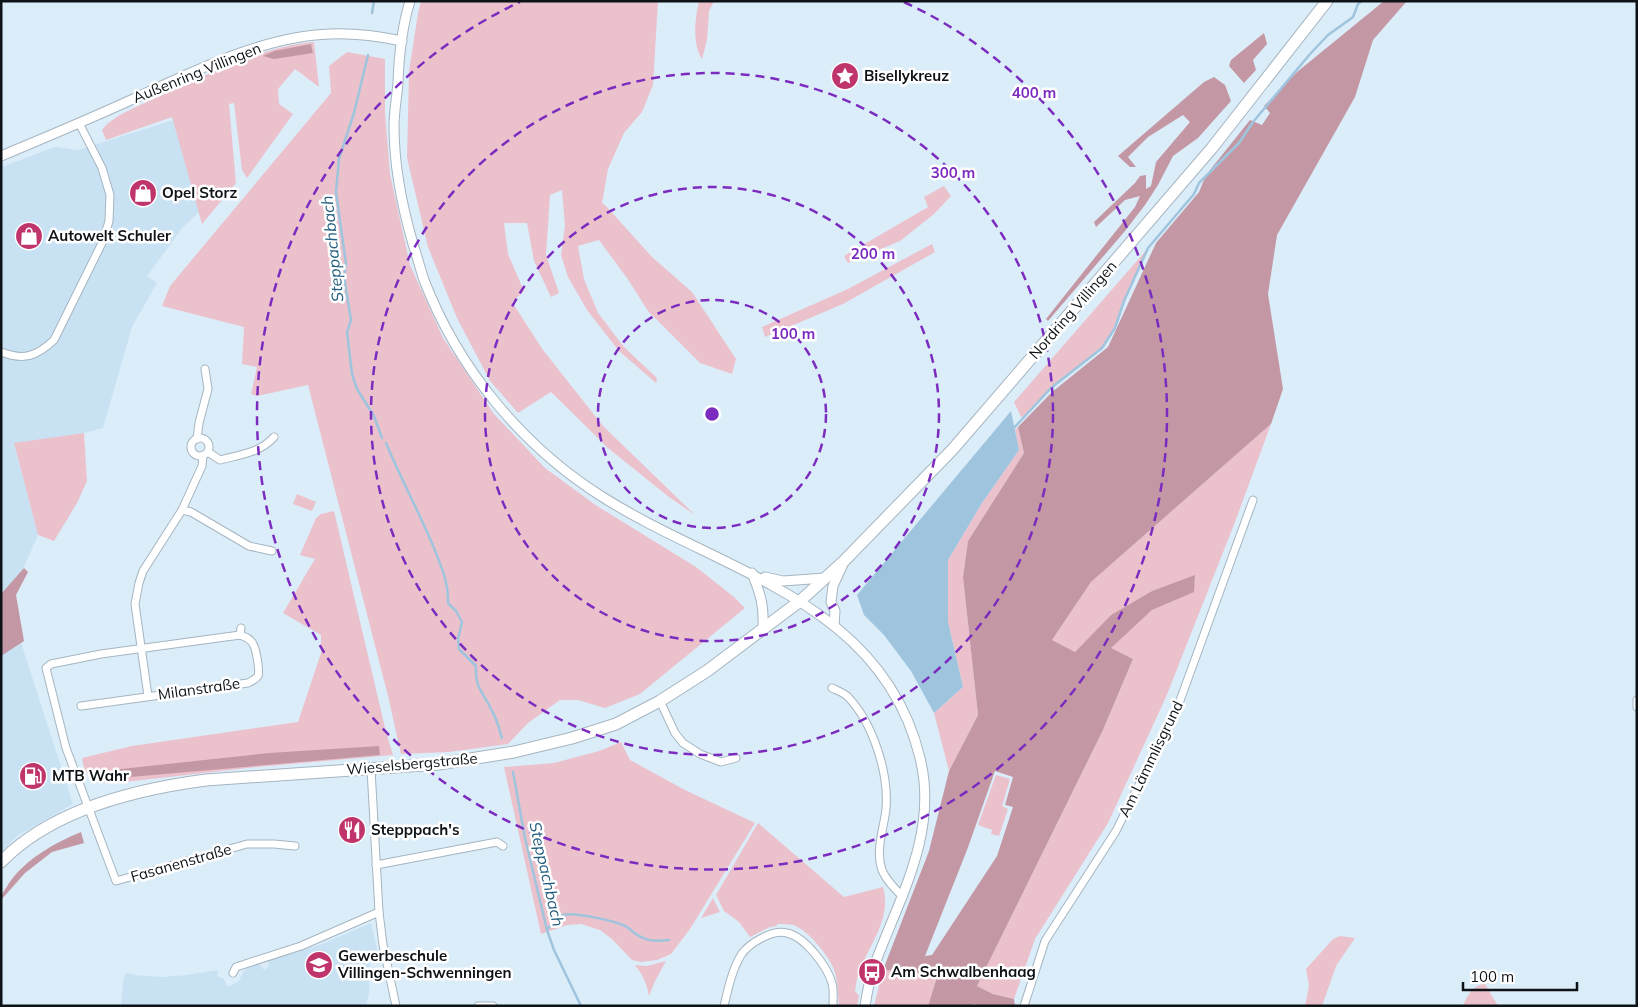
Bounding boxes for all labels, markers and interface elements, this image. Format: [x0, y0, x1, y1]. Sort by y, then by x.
street label: Außenring Villingen [130, 38, 264, 107]
place icon: Bisellykreuz [830, 61, 860, 91]
place label: Bisellykreuz [864, 66, 949, 85]
text: 400 m [1012, 83, 1056, 102]
text: 300 m [931, 163, 975, 182]
shop icon: Opel Storz [128, 178, 158, 208]
place label: Opel Storz [162, 183, 237, 202]
water label: Steppachbach [316, 195, 348, 303]
shop icon: Autowelt Schuler [14, 221, 44, 251]
place label: Autowelt Schuler [48, 226, 171, 245]
text: 200 m [851, 244, 895, 263]
street label: Nordring Villingen [1025, 256, 1121, 363]
text: 100 m [771, 324, 815, 343]
centre of rings [703, 405, 721, 423]
street label: Milanstraße [157, 673, 241, 704]
street label: Am Lämmlisgrund [1114, 697, 1187, 820]
street label: Wieselsbergstraße [346, 748, 478, 779]
fuel station icon: MTB Wahr [18, 761, 48, 791]
place label: MTB Wahr [52, 766, 129, 785]
restaurant icon: Stepppach's [337, 815, 367, 845]
place label: Stepppach's [371, 820, 459, 839]
water label: Steppachbach [525, 820, 569, 928]
street label: Fasanenstraße [128, 839, 233, 886]
place label: Gewerbeschule Villingen-Schwenningen [337, 946, 512, 982]
school or university icon: Gewerbeschule Villingen-Schwenningen [304, 950, 334, 980]
bus stop icon: Am Schwalbenhaag [857, 957, 887, 987]
scale bar [1463, 960, 1577, 992]
place label: Am Schwalbenhaag [891, 962, 1036, 981]
text: 100 m [1470, 967, 1514, 986]

